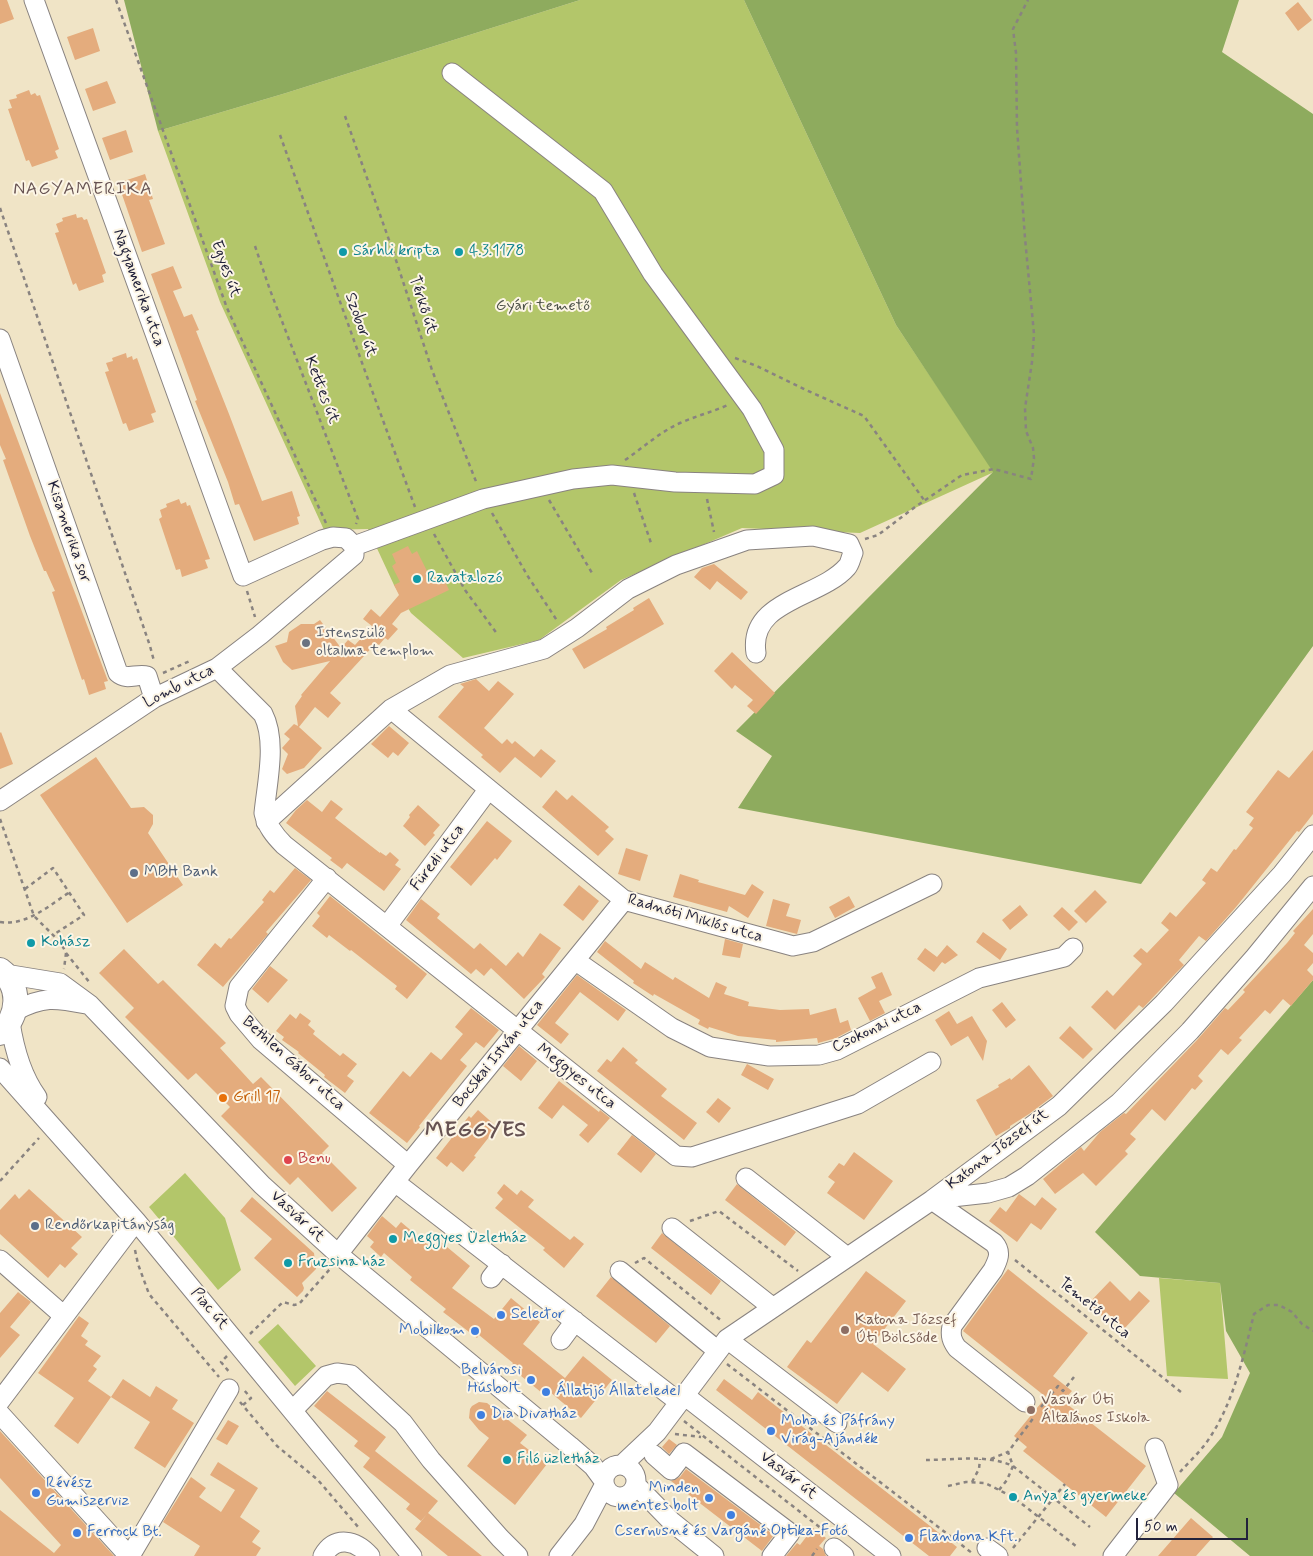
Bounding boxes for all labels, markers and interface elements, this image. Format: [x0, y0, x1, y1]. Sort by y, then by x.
district label: NAGYAMERIKA [14, 179, 152, 201]
street label: Nagyamerika utca [108, 226, 168, 350]
street label: Egyes út [206, 238, 244, 300]
place label: Sárhli kripta [353, 242, 440, 262]
place label: 4.3.1178 [469, 242, 524, 262]
marker: Sárhli kripta [337, 246, 349, 258]
marker: 4.3.1178 [453, 246, 465, 258]
street label: Térkő út [404, 274, 440, 336]
street label: Szobor út [340, 290, 380, 360]
park label: Gyári temető [496, 297, 590, 317]
street label: Kettes út [299, 354, 343, 426]
street label: Kisamerika sor [42, 479, 94, 585]
place label: Ravatalozó [427, 569, 503, 589]
marker: Ravatalozó [411, 573, 423, 585]
place label: Istenszülő oltalma templom [316, 624, 434, 662]
marker: Istenszülő oltalma templom [300, 637, 312, 649]
street label: Lomb utca [141, 661, 217, 713]
street label: Füredi utca [407, 821, 469, 895]
place label: MBH Bank [144, 863, 218, 883]
marker: MBH Bank [128, 867, 140, 879]
street label: Radnóti Miklós utca [625, 891, 765, 947]
place label: Kohász [41, 933, 90, 953]
marker: Kohász [25, 937, 37, 949]
street label: Bocskai István utca [450, 996, 548, 1112]
street label: Csokonai utca [829, 998, 925, 1058]
street label: Bethlen Gábor utca [237, 1013, 349, 1115]
street label: Meggyes utca [532, 1040, 620, 1114]
place label: Grill 17 [233, 1088, 280, 1108]
marker: Grill 17 [217, 1092, 229, 1104]
street label: Katona József út [943, 1105, 1053, 1195]
district label: MEGGYES [422, 1119, 530, 1145]
place label: Benu [298, 1150, 331, 1170]
marker: Benu [282, 1154, 294, 1166]
street label: Vasvár út [266, 1187, 328, 1247]
place label: Rendőrkapitányság [45, 1216, 175, 1236]
marker: Rendőrkapitányság [29, 1220, 41, 1232]
place label: Meggyes Üzletház [403, 1229, 527, 1249]
marker: Meggyes Üzletház [387, 1233, 399, 1245]
place label: Fruzsina ház [298, 1253, 386, 1273]
marker: Fruzsina ház [282, 1257, 294, 1269]
street label: Temető utca [1054, 1274, 1134, 1344]
street label: Piac út [186, 1284, 232, 1334]
place label: Selector [511, 1305, 565, 1325]
marker: Selector [495, 1309, 507, 1321]
place label: Katona József Úti Bölcsőde [855, 1311, 957, 1349]
place label: Mobilkom [399, 1321, 465, 1341]
marker: Katona József Úti Bölcsőde [839, 1324, 851, 1336]
marker: Mobilkom [469, 1325, 481, 1337]
place label: Belvárosi Húsbolt [461, 1361, 521, 1399]
marker: Belvárosi Húsbolt [525, 1374, 537, 1386]
place label: Állatijó Állateledel [556, 1382, 680, 1402]
marker: Állatijó Állateledel [540, 1386, 552, 1398]
place label: Vasvár Úti Általános Iskola [1041, 1391, 1150, 1429]
marker: Vasvár Úti Általános Iskola [1025, 1404, 1037, 1416]
place label: Dia Divatház [491, 1405, 577, 1425]
marker: Dia Divatház [475, 1409, 487, 1421]
place label: Moha és Páfrány Virág-Ajándék [781, 1412, 895, 1450]
marker: Moha és Páfrány Virág-Ajándék [765, 1425, 777, 1437]
street label: Vasvár út [756, 1448, 820, 1504]
place label: Filó üzletház [517, 1450, 600, 1470]
marker: Filó üzletház [501, 1454, 513, 1466]
place label: Révész Gumiszerviz [46, 1474, 130, 1512]
place label: Minden mentes bolt [617, 1479, 699, 1517]
marker: Révész Gumiszerviz [30, 1487, 42, 1499]
place label: Anya és gyermeke [1023, 1487, 1147, 1507]
marker: Anya és gyermeke [1007, 1491, 1019, 1503]
marker: Minden mentes bolt [703, 1492, 715, 1504]
scale bar [1138, 1508, 1250, 1540]
marker: Csernusné és Vargáné Optika-Fotó [725, 1509, 737, 1521]
text: 50 m [1144, 1517, 1178, 1537]
place label: Csernusné és Vargáné Optika-Fotó [614, 1522, 848, 1542]
place label: Ferrock Bt. [87, 1523, 162, 1543]
marker: Ferrock Bt. [71, 1527, 83, 1539]
place label: Flandona Kft. [919, 1528, 1018, 1548]
marker: Flandona Kft. [903, 1532, 915, 1544]

